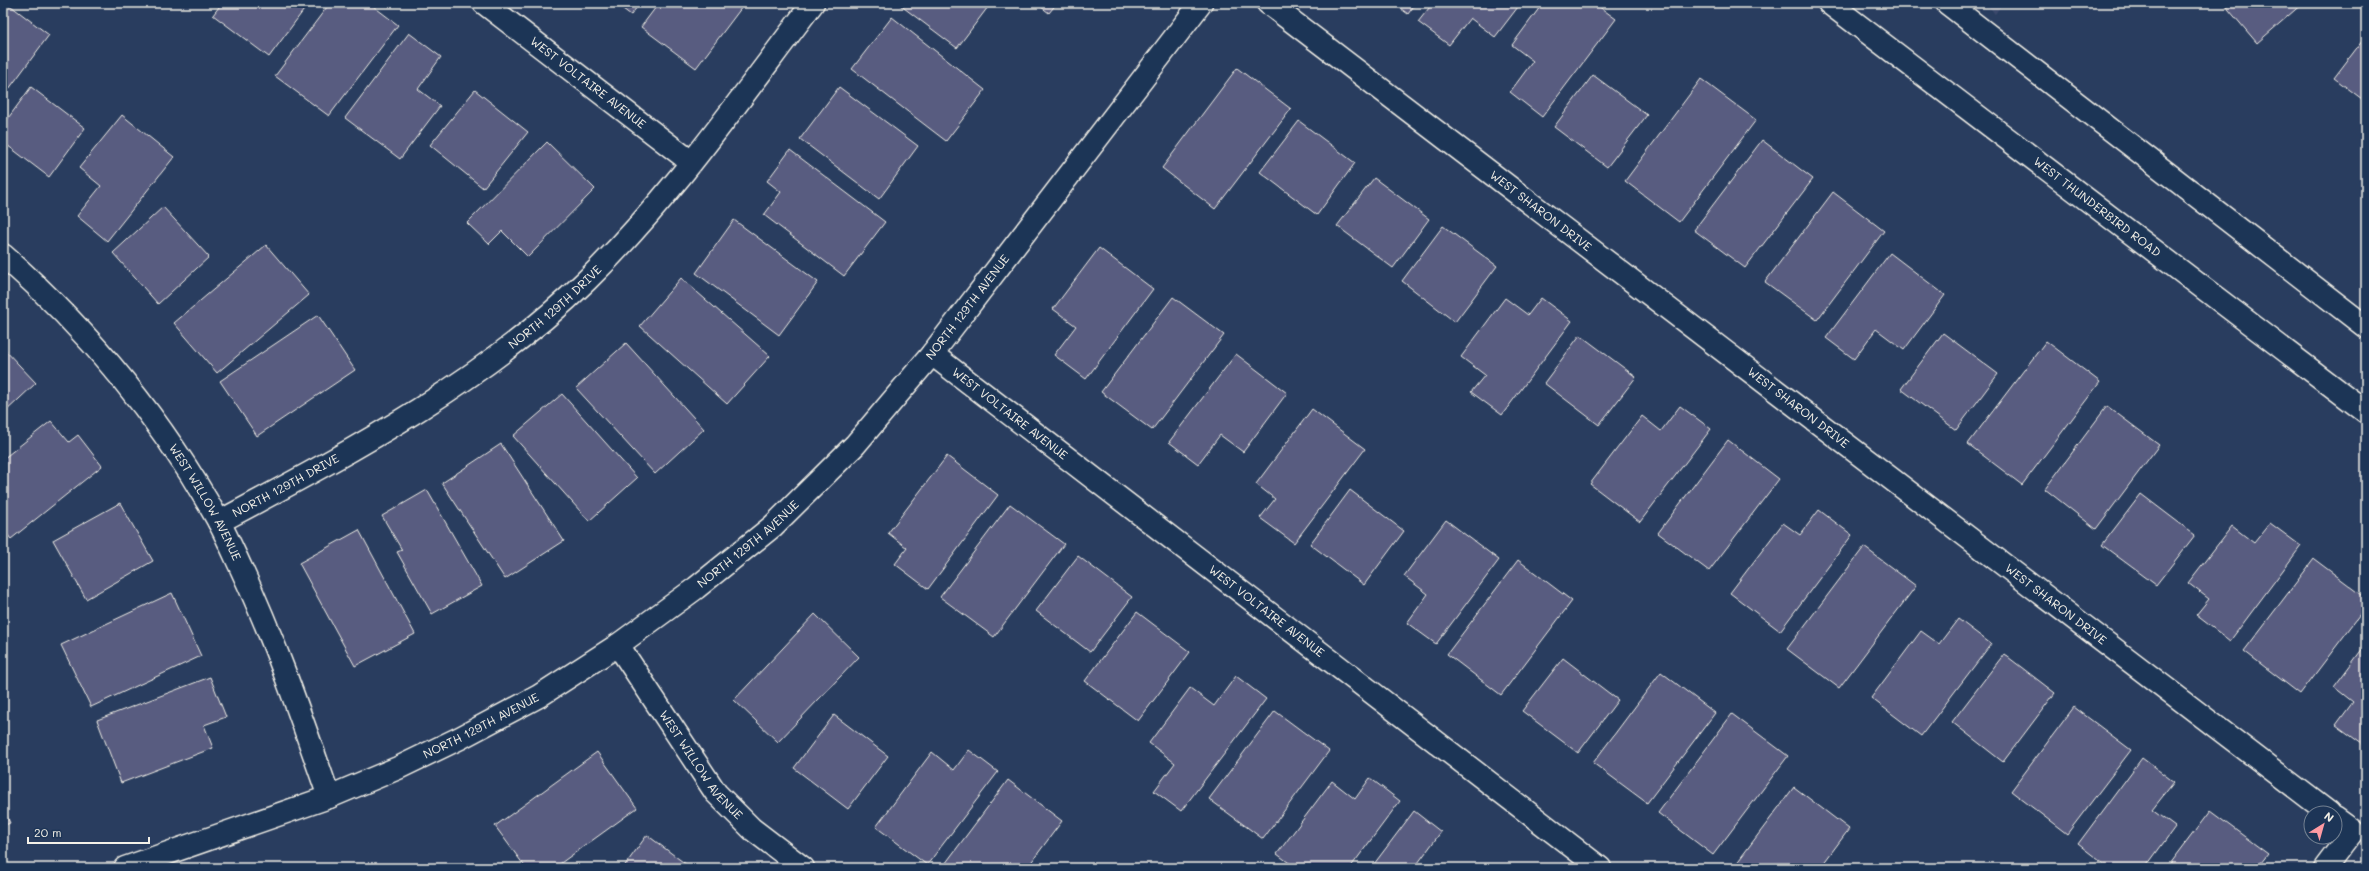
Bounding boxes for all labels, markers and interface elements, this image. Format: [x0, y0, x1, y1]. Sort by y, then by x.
street label: WEST VOLTAIRE AVENUE [527, 32, 650, 132]
street label: WEST THUNDERBIRD ROAD [2031, 153, 2165, 260]
street label: WEST SHARON DRIVE [1487, 166, 1596, 254]
street label: NORTH 129TH AVENUE [922, 251, 1012, 363]
street label: NORTH 129TH DRIVE [505, 261, 605, 352]
street label: WEST VOLTAIRE AVENUE [949, 363, 1071, 463]
street label: WEST SHARON DRIVE [1745, 363, 1853, 451]
street label: WEST WILLOW AVENUE [166, 440, 245, 563]
street label: NORTH 129TH DRIVE [229, 449, 342, 520]
street label: NORTH 129TH AVENUE [693, 496, 802, 591]
street label: WEST SHARON DRIVE [2002, 560, 2111, 648]
street label: WEST VOLTAIRE AVENUE [1206, 561, 1328, 660]
street label: NORTH 129TH AVENUE [420, 688, 541, 762]
street label: WEST WILLOW AVENUE [656, 707, 747, 822]
north arrow [2303, 805, 2343, 845]
text: N [2321, 808, 2337, 825]
scale bar [28, 819, 149, 845]
text: 20 m [34, 824, 62, 840]

